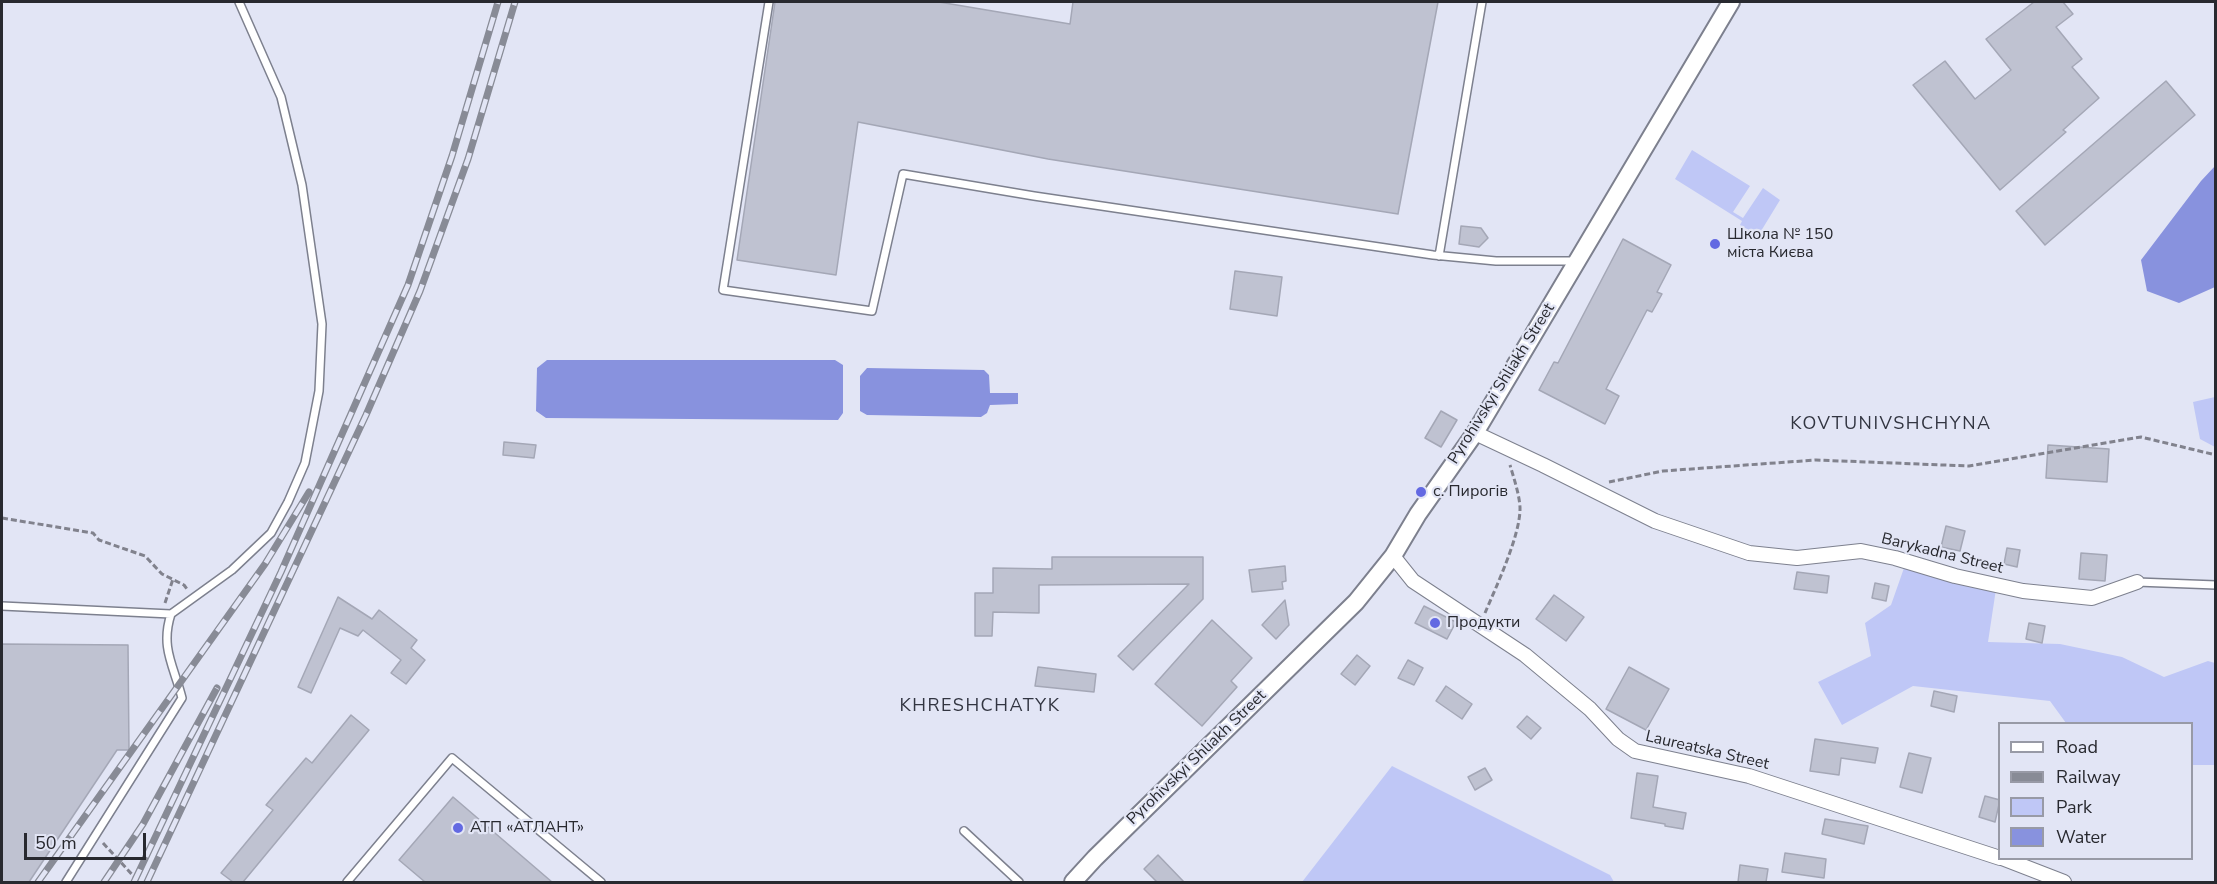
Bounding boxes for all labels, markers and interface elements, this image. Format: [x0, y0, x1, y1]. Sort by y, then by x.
place label: Школа № 150 міста Києва [1727, 225, 1833, 263]
marker: Школа № 150 міста Києва [1708, 237, 1722, 251]
street label: Pyrohivskyi Shliakh Street [1445, 300, 1559, 468]
district label: KOVTUNIVSHCHYNA [1790, 414, 1992, 436]
place label: с. Пирогів [1433, 482, 1508, 502]
marker: с. Пирогів [1414, 485, 1428, 499]
street label: Barykadna Street [1879, 530, 2005, 578]
place label: Продукти [1447, 613, 1520, 633]
marker: Продукти [1428, 616, 1442, 630]
street label: Pyrohivskyi Shliakh Street [1123, 687, 1271, 829]
district label: KHRESHCHATYK [900, 696, 1060, 718]
legend [1998, 722, 2193, 860]
street label: Laureatska Street [1643, 727, 1771, 775]
text: Road [2056, 735, 2098, 759]
text: Railway [2056, 765, 2121, 789]
text: Park [2056, 795, 2092, 819]
place label: АТП «АТЛАНТ» [470, 818, 584, 838]
scale bar [27, 821, 148, 859]
marker: АТП «АТЛАНТ» [451, 821, 465, 835]
text: Water [2056, 825, 2107, 849]
text: 50 m [35, 831, 77, 855]

